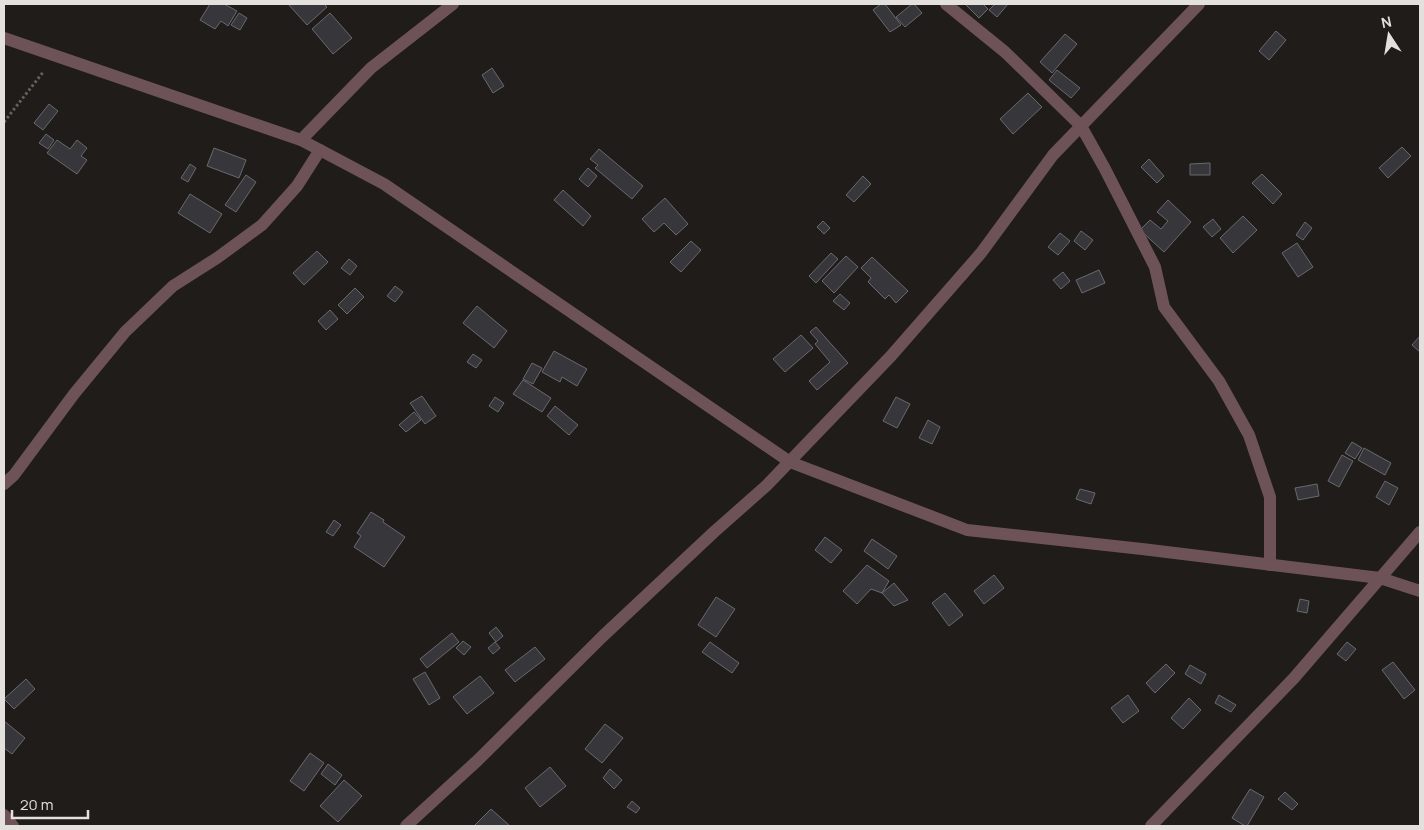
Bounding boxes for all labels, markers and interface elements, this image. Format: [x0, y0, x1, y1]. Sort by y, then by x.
north arrow [1364, 10, 1414, 60]
text: N [1379, 11, 1393, 32]
scale bar [12, 788, 89, 820]
text: 20 m [20, 794, 53, 815]

